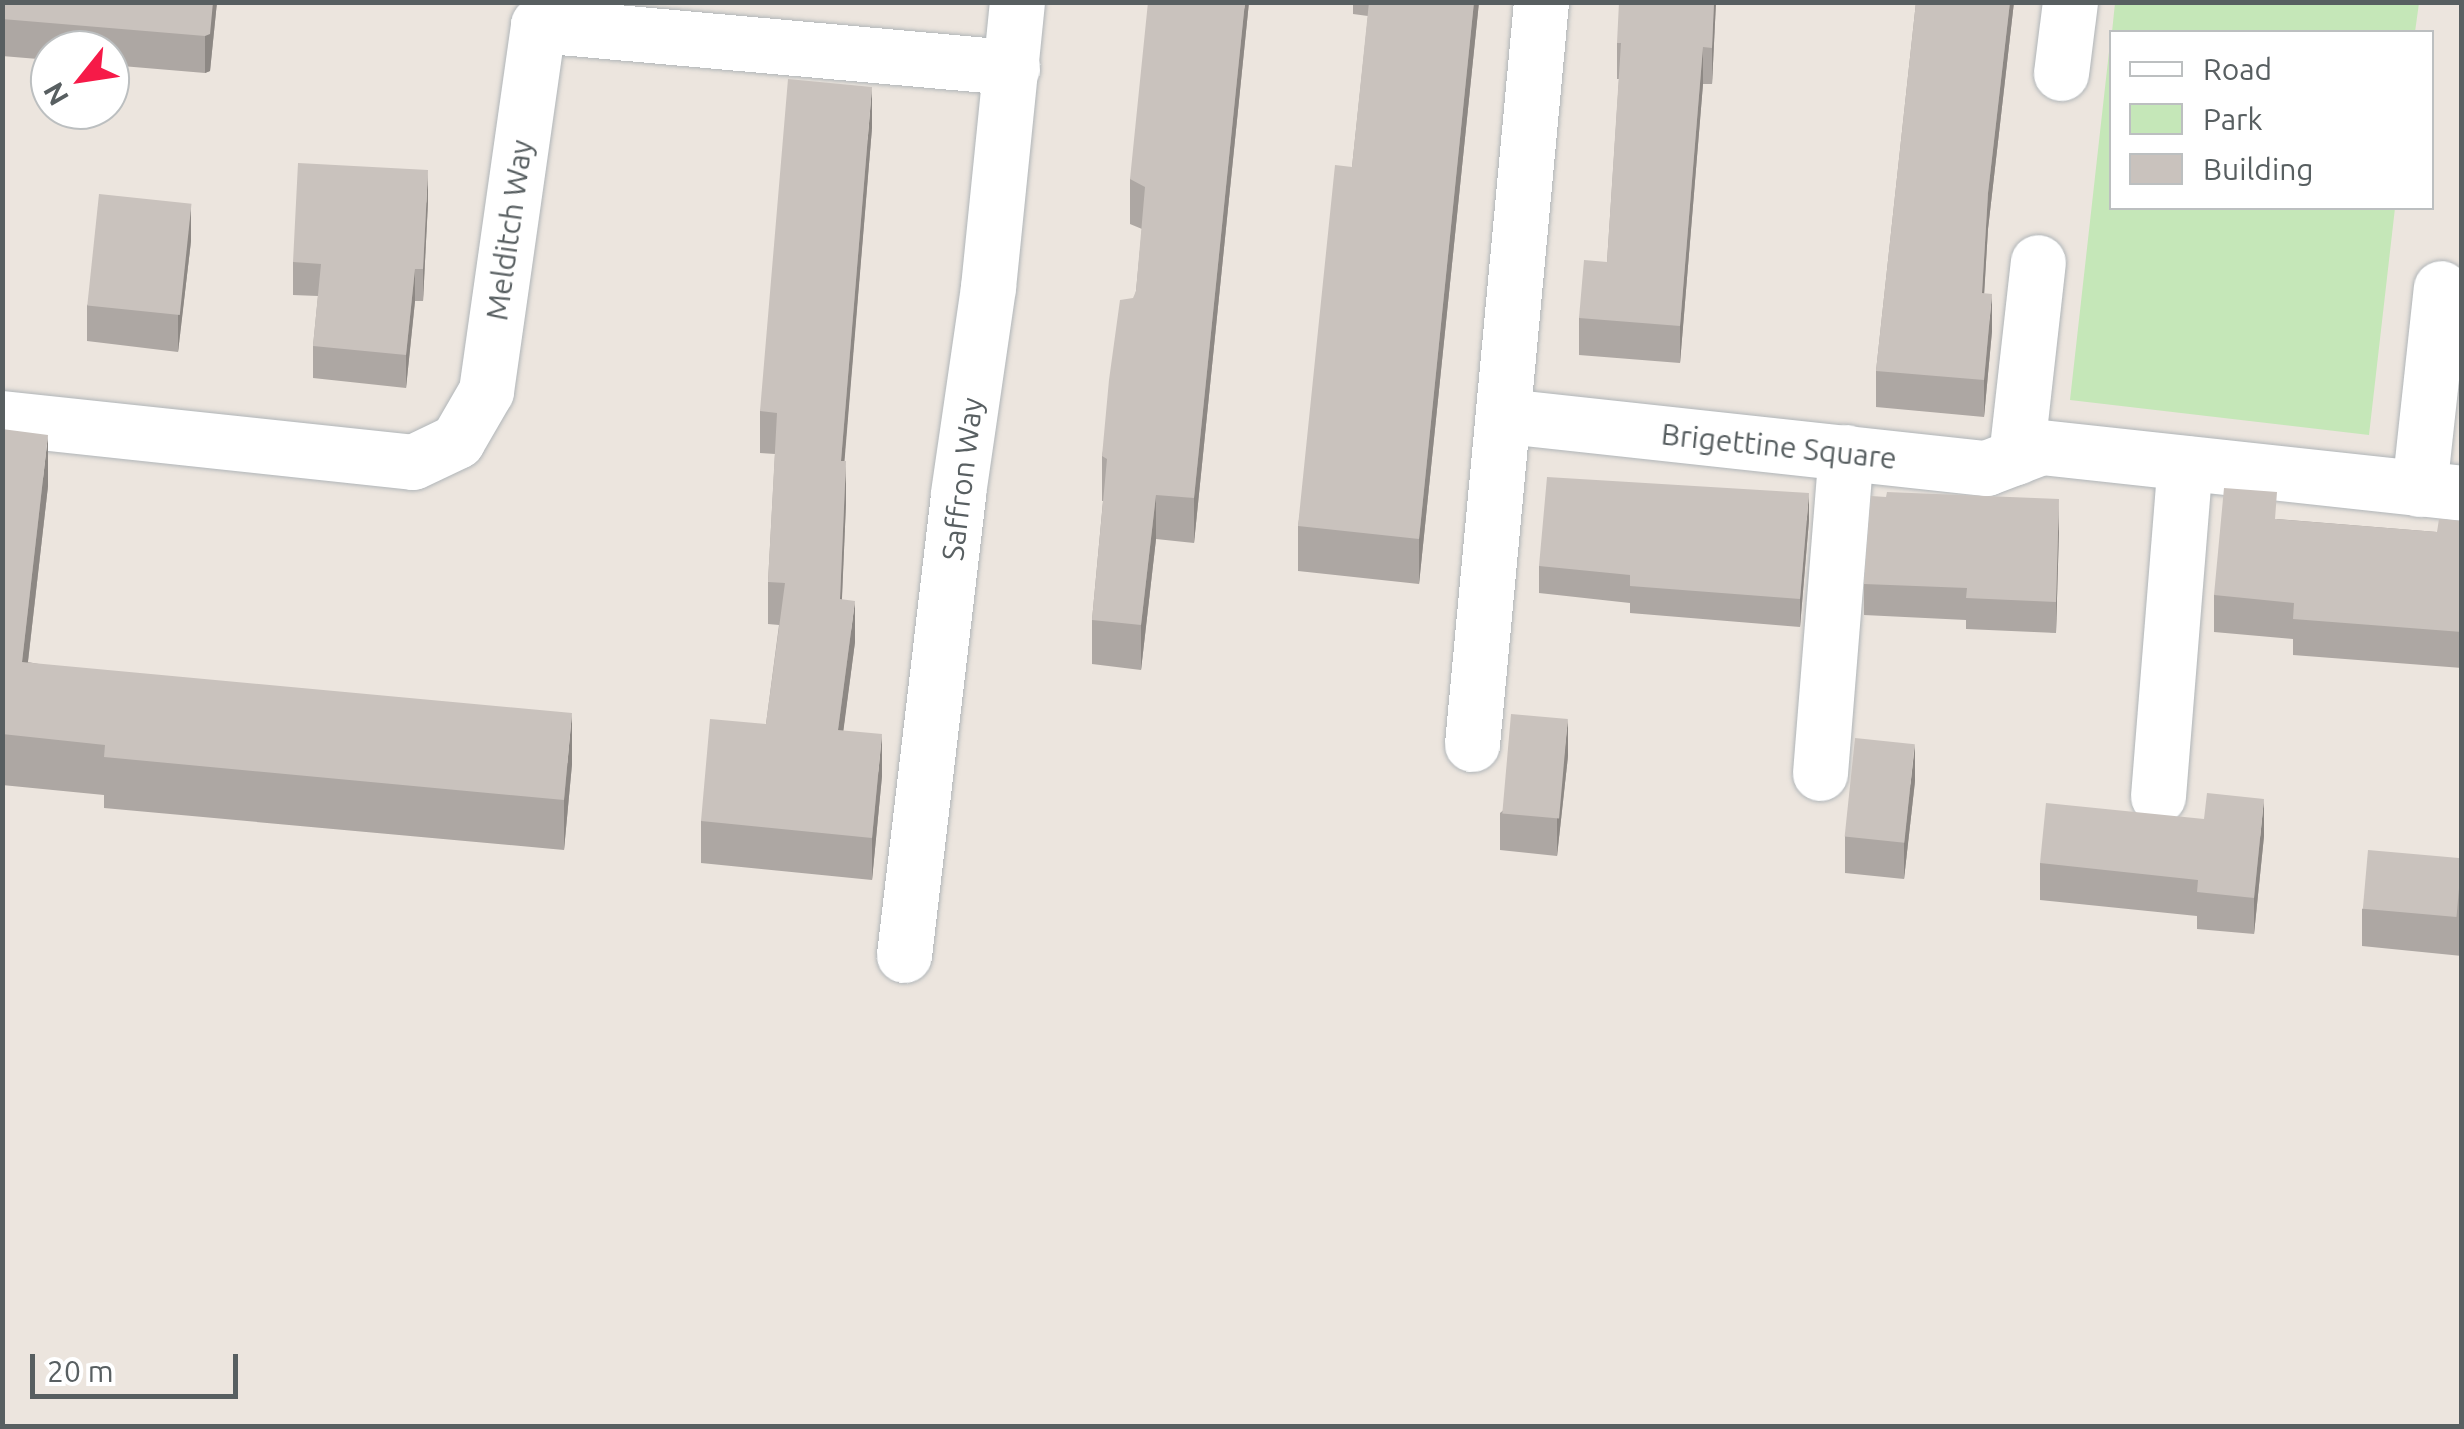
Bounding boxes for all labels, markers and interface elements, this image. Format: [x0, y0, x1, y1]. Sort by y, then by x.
north arrow [30, 30, 130, 130]
legend [2109, 30, 2434, 210]
text: Road [2203, 52, 2272, 86]
text: N [37, 77, 74, 111]
text: Park [2203, 102, 2263, 136]
street label: Melditch Way [479, 137, 539, 323]
text: Building [2203, 152, 2314, 186]
street label: Saffron Way [934, 395, 990, 563]
street label: Brigettine Square [1659, 416, 1899, 476]
scale bar [35, 1334, 242, 1396]
text: 20 m [47, 1354, 114, 1388]

